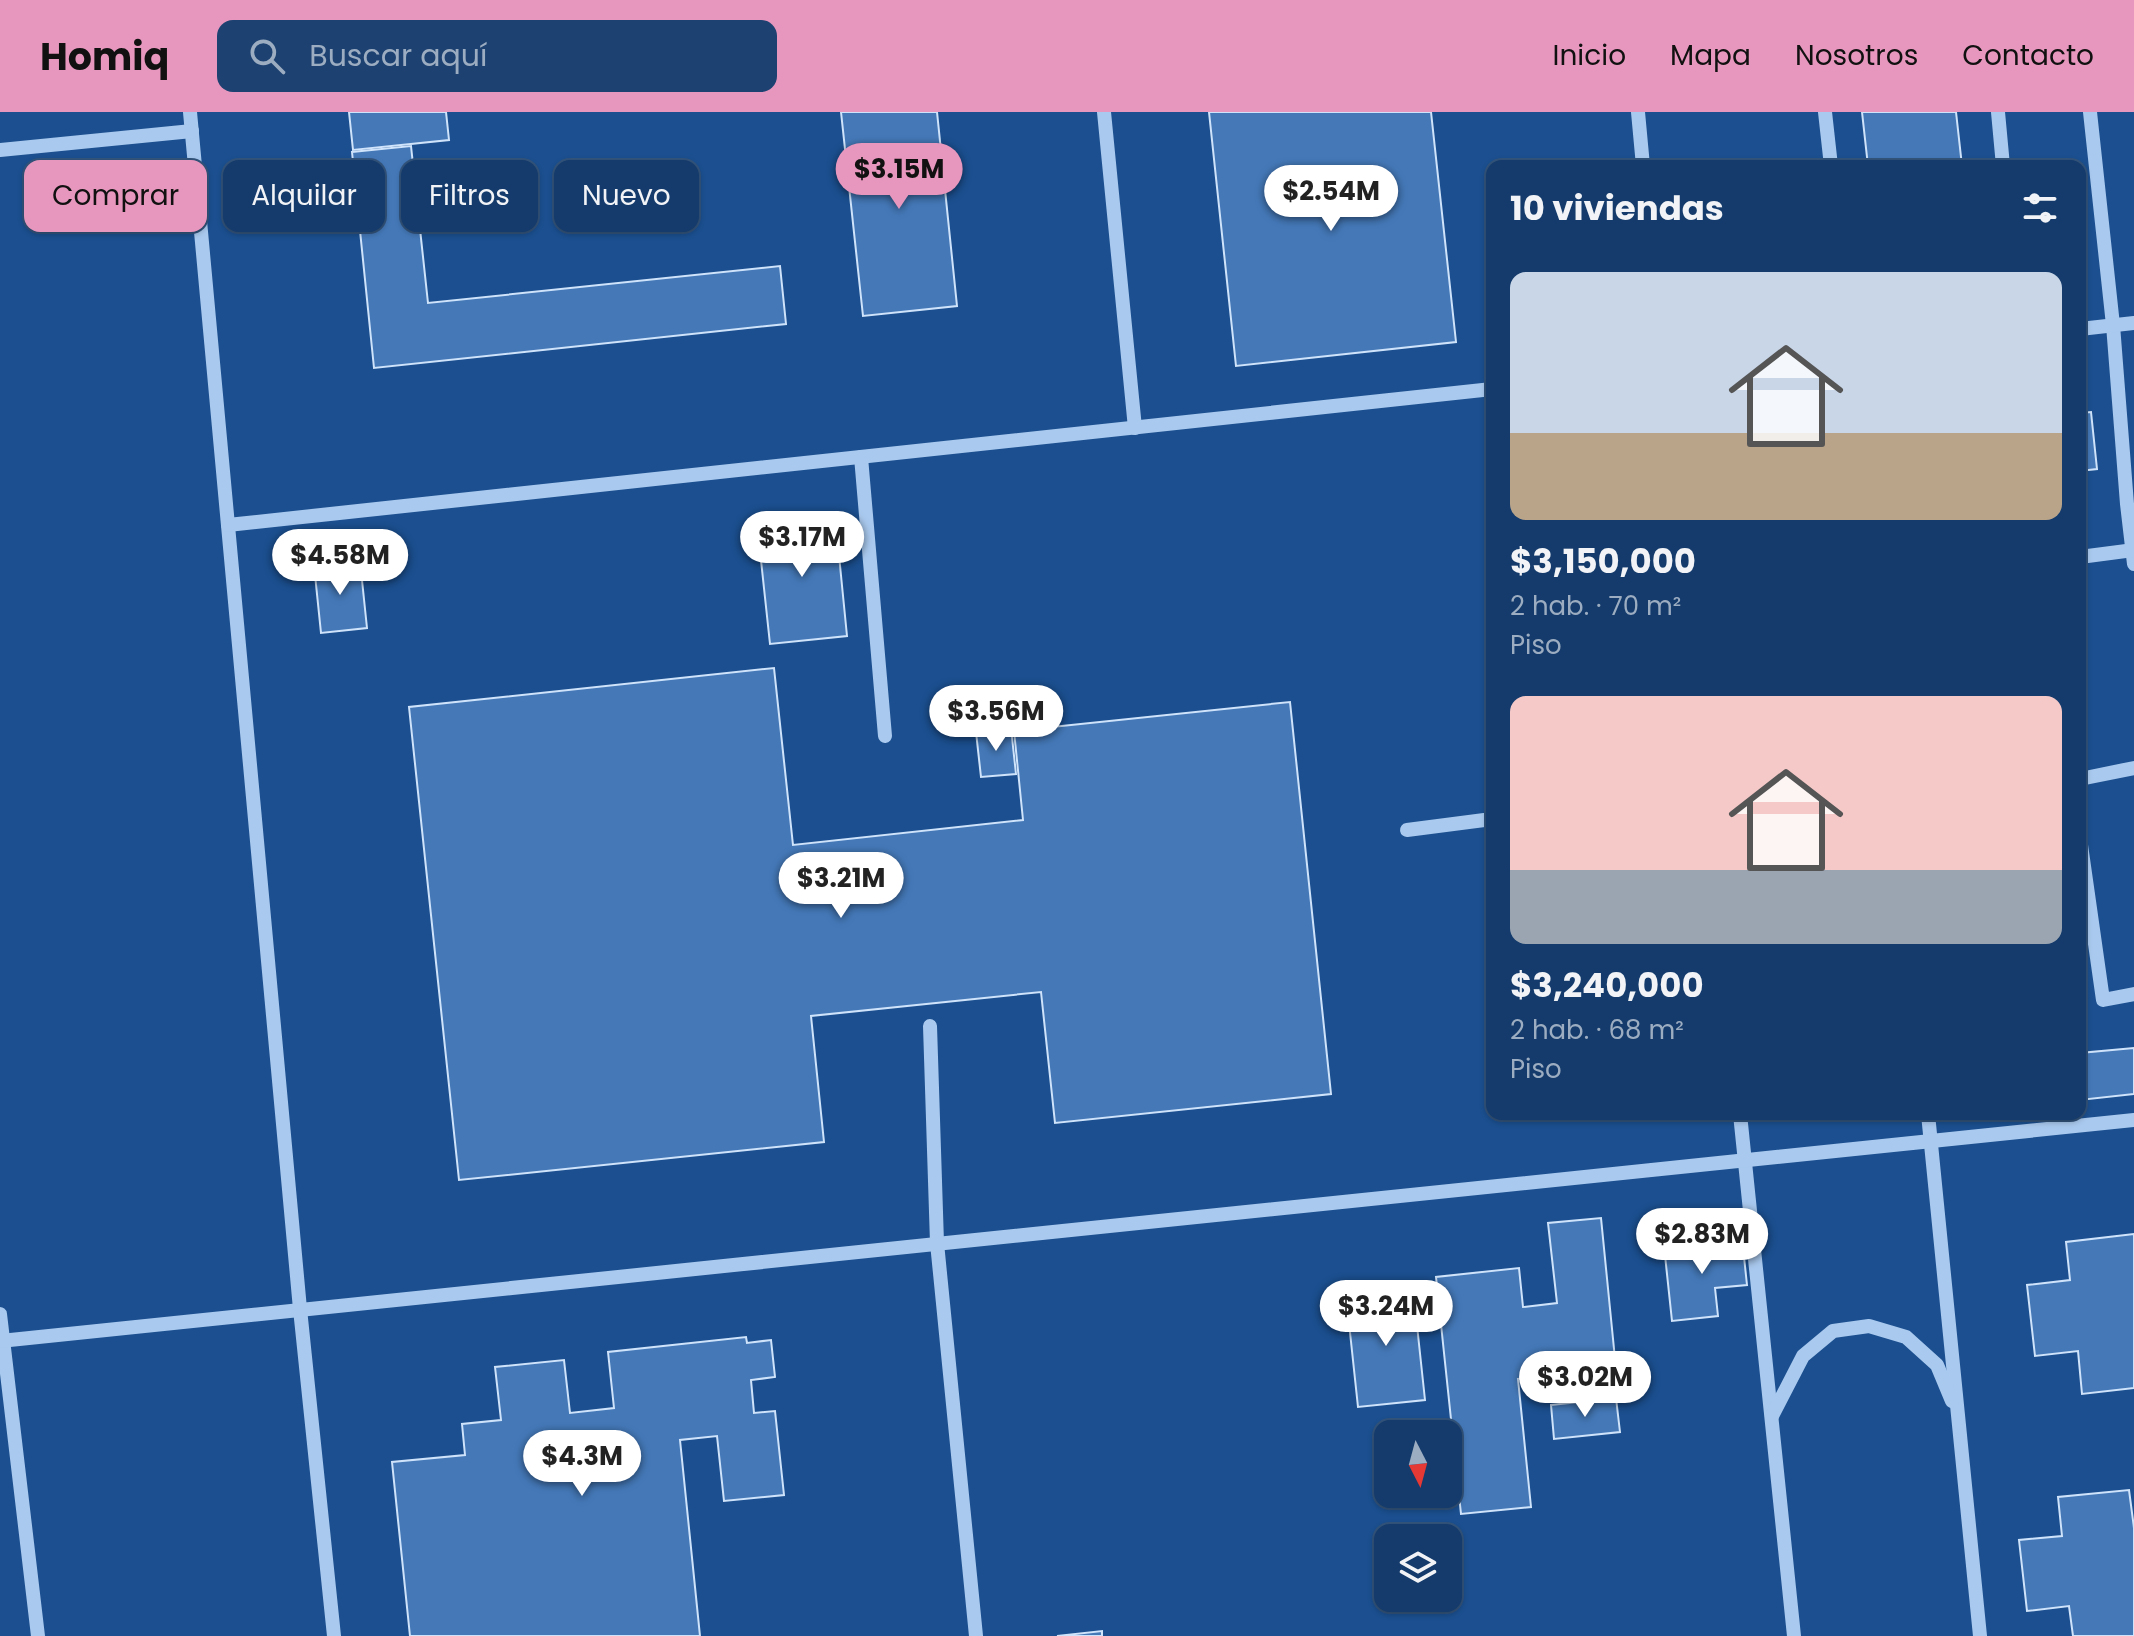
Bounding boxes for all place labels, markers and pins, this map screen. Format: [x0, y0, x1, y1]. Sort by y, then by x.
pin: $3.15M [834, 143, 964, 211]
pin: $2.54M [1266, 165, 1396, 233]
pin: $3.17M [737, 511, 867, 579]
pin: $4.58M [275, 529, 405, 597]
pin: $3.56M [931, 685, 1061, 753]
pin: $3.21M [776, 852, 906, 920]
pin: $2.83M [1637, 1208, 1767, 1276]
pin: $3.24M [1321, 1280, 1451, 1348]
pin: $3.02M [1520, 1351, 1650, 1419]
pin: $4.3M [526, 1430, 638, 1498]

